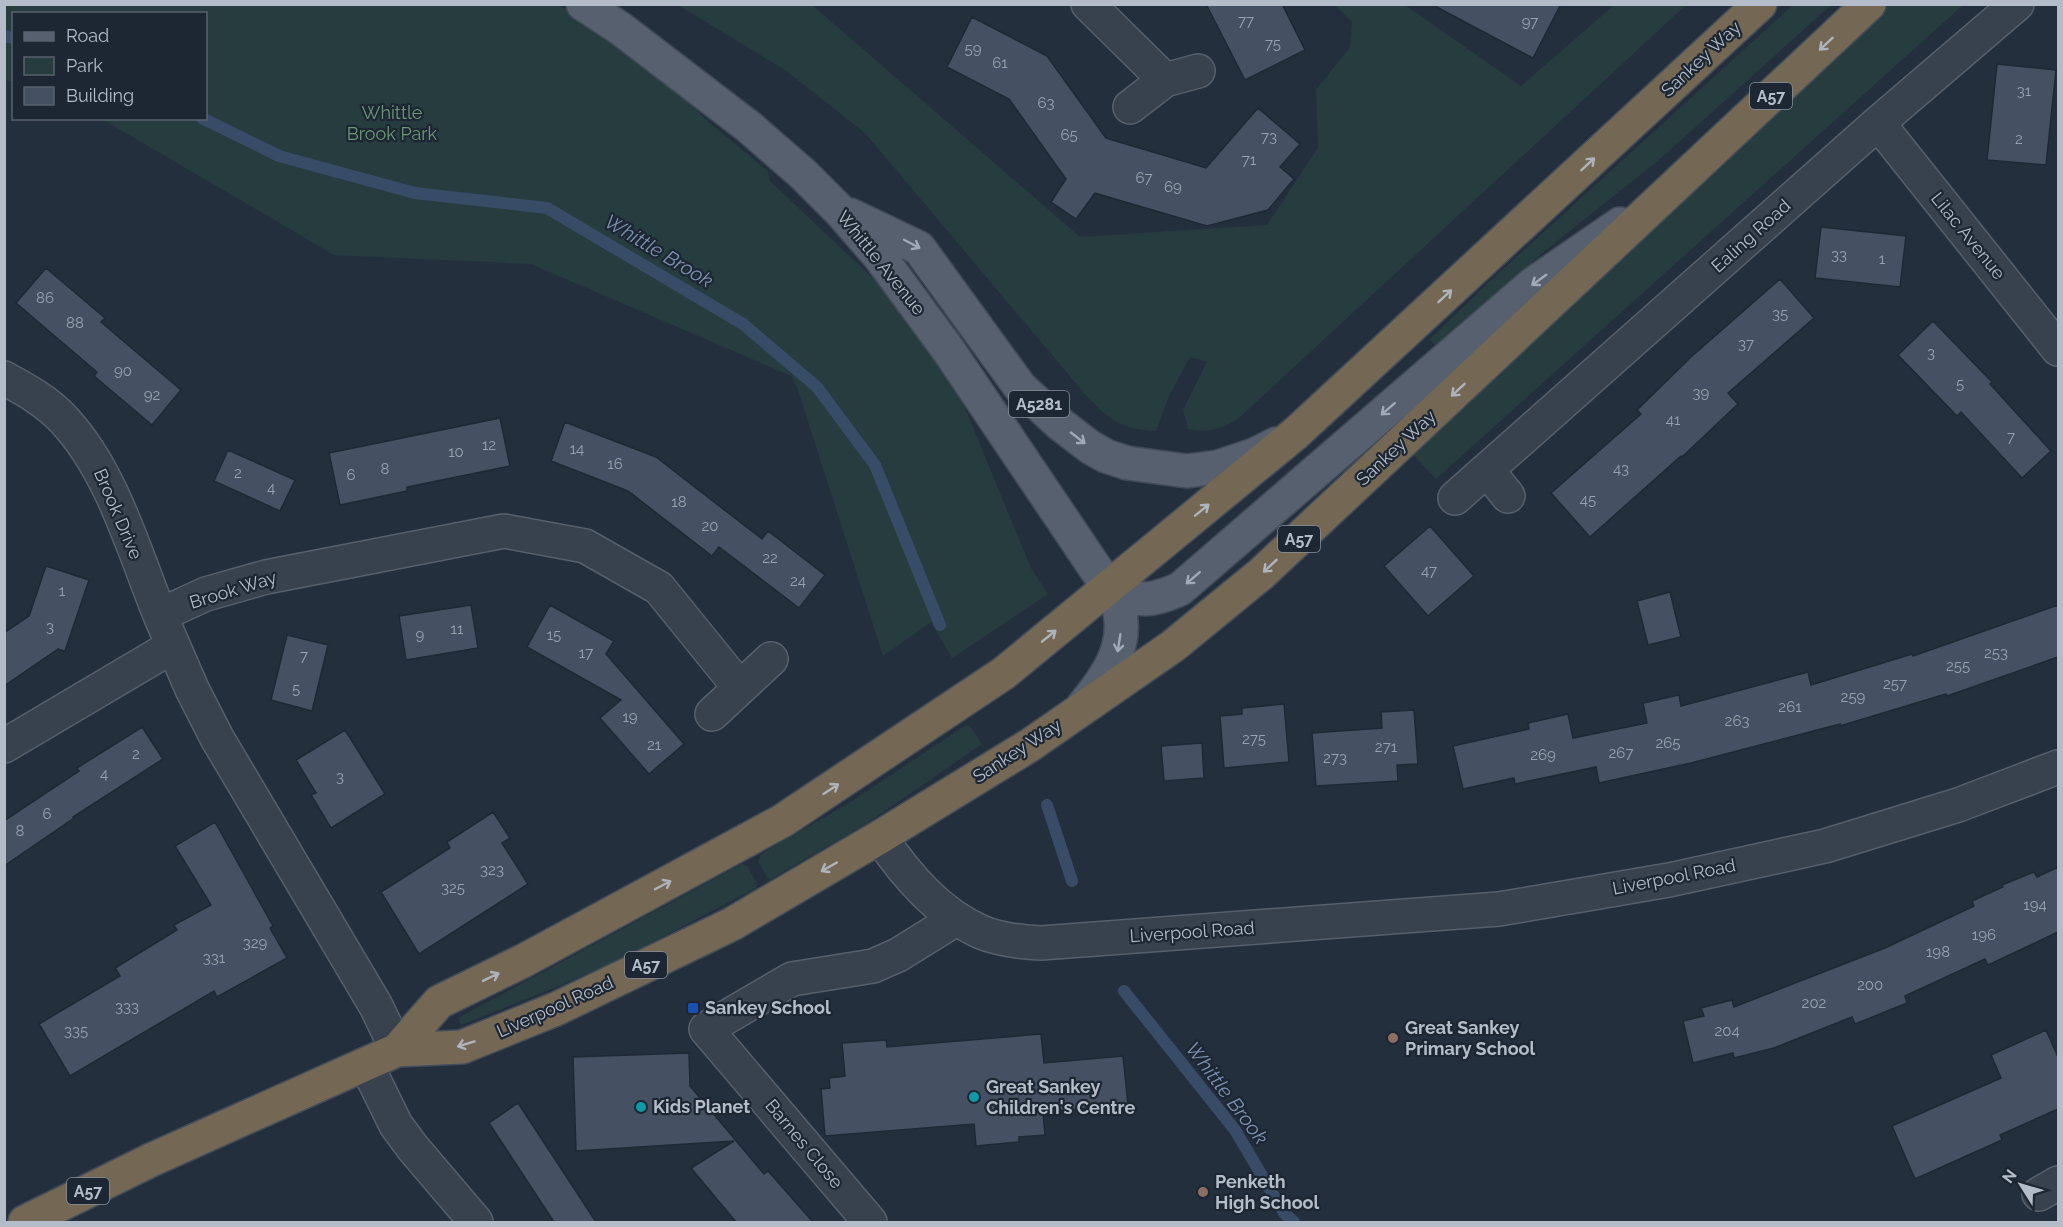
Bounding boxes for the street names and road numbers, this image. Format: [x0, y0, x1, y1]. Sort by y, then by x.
street label: Sankey Way [1657, 16, 1745, 101]
road number: A57 [1750, 83, 1792, 109]
street label: Lilac Avenue [1927, 188, 2010, 284]
street label: Ealing Road [1707, 195, 1794, 277]
street label: Whittle Avenue [833, 206, 930, 319]
road number: A5281 [1009, 391, 1069, 417]
street label: Sankey Way [1352, 405, 1440, 490]
street label: Brook Drive [90, 465, 147, 563]
road number: A57 [1278, 526, 1320, 552]
street label: Brook Way [187, 566, 279, 613]
street label: Sankey Way [969, 714, 1065, 787]
street label: Liverpool Road [1610, 854, 1737, 899]
street label: Liverpool Road [1129, 917, 1255, 946]
road number: A57 [625, 952, 667, 978]
street label: Liverpool Road [493, 971, 616, 1042]
street label: Barnes Close [761, 1095, 848, 1193]
road number: A57 [67, 1178, 109, 1204]

